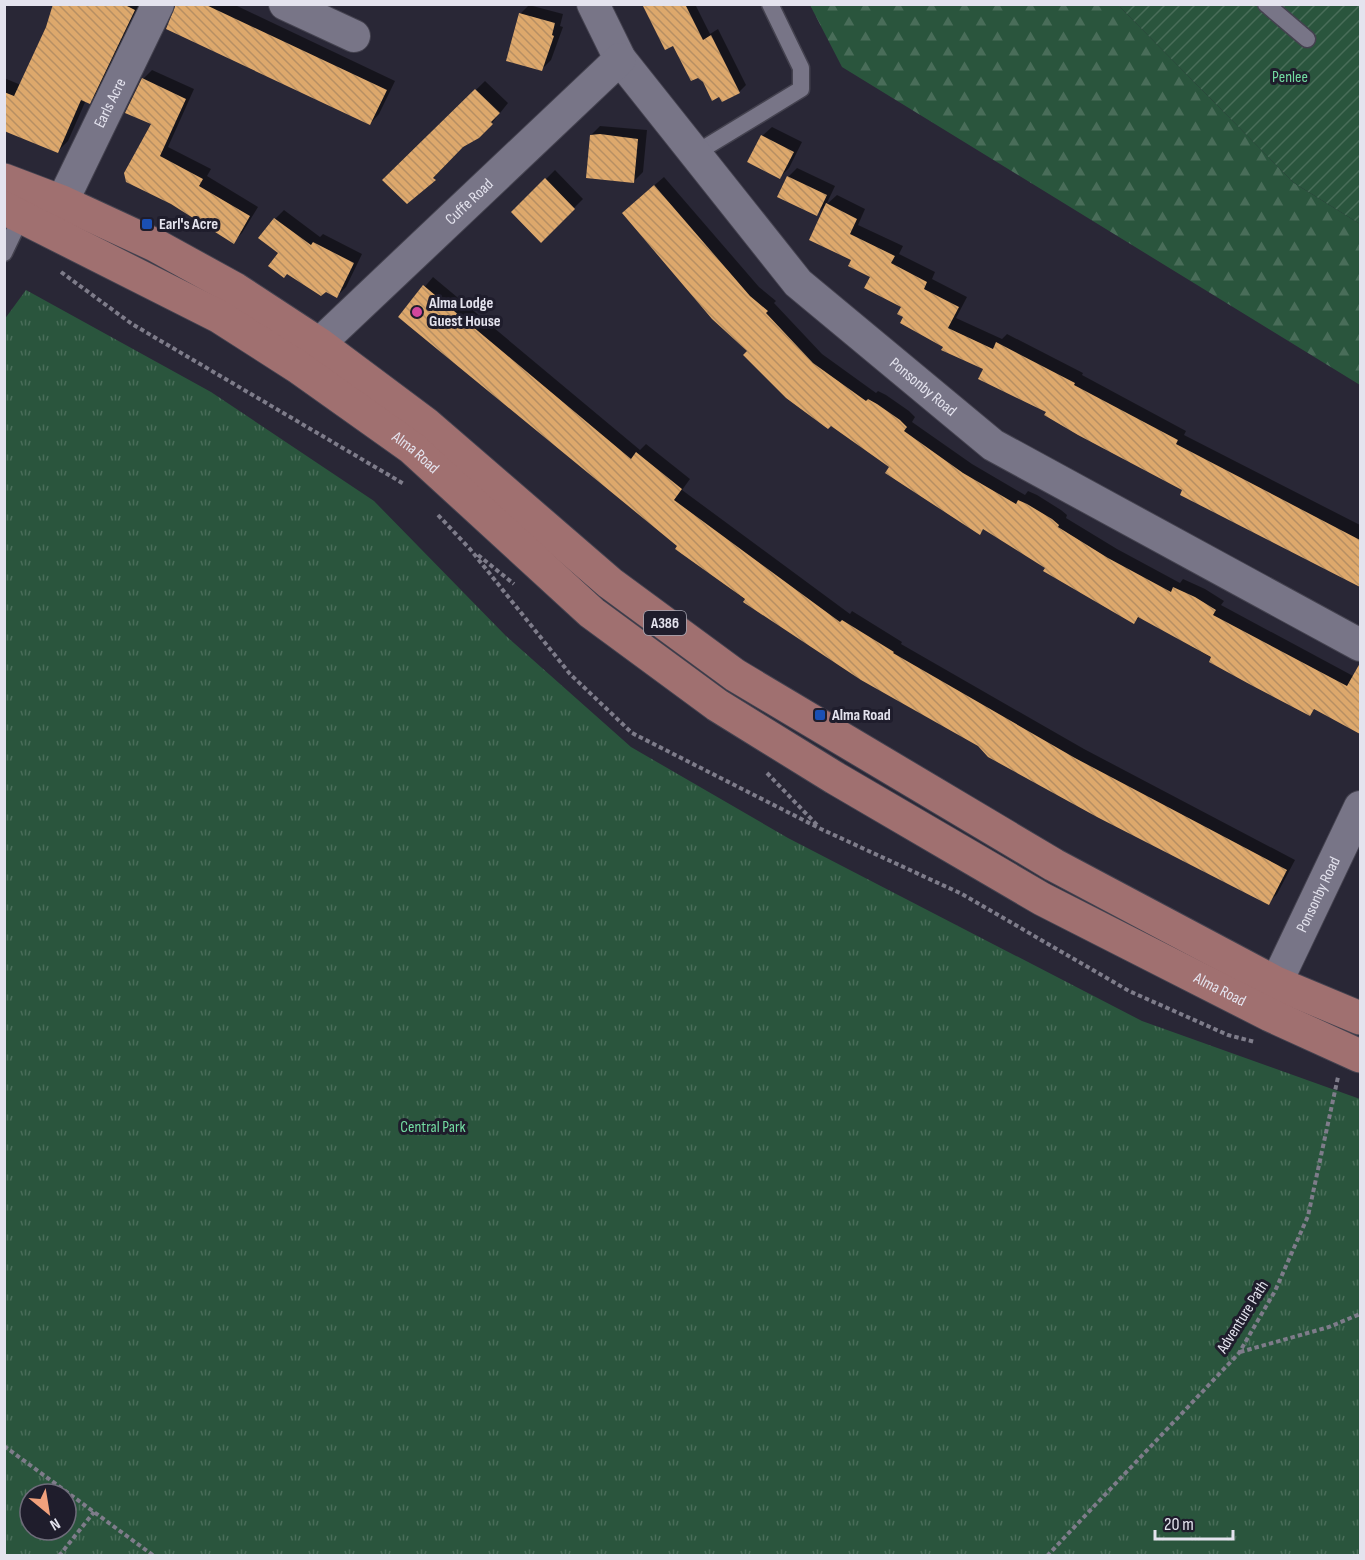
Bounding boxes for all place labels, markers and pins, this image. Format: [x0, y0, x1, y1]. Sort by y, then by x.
place label: Earl's Acre [159, 215, 218, 234]
marker: Earl's Acre [140, 217, 154, 231]
place label: Alma Lodge Guest House [428, 294, 501, 331]
marker: Alma Lodge Guest House [410, 305, 424, 319]
place label: Alma Road [831, 706, 891, 725]
marker: Alma Road [813, 708, 827, 722]

